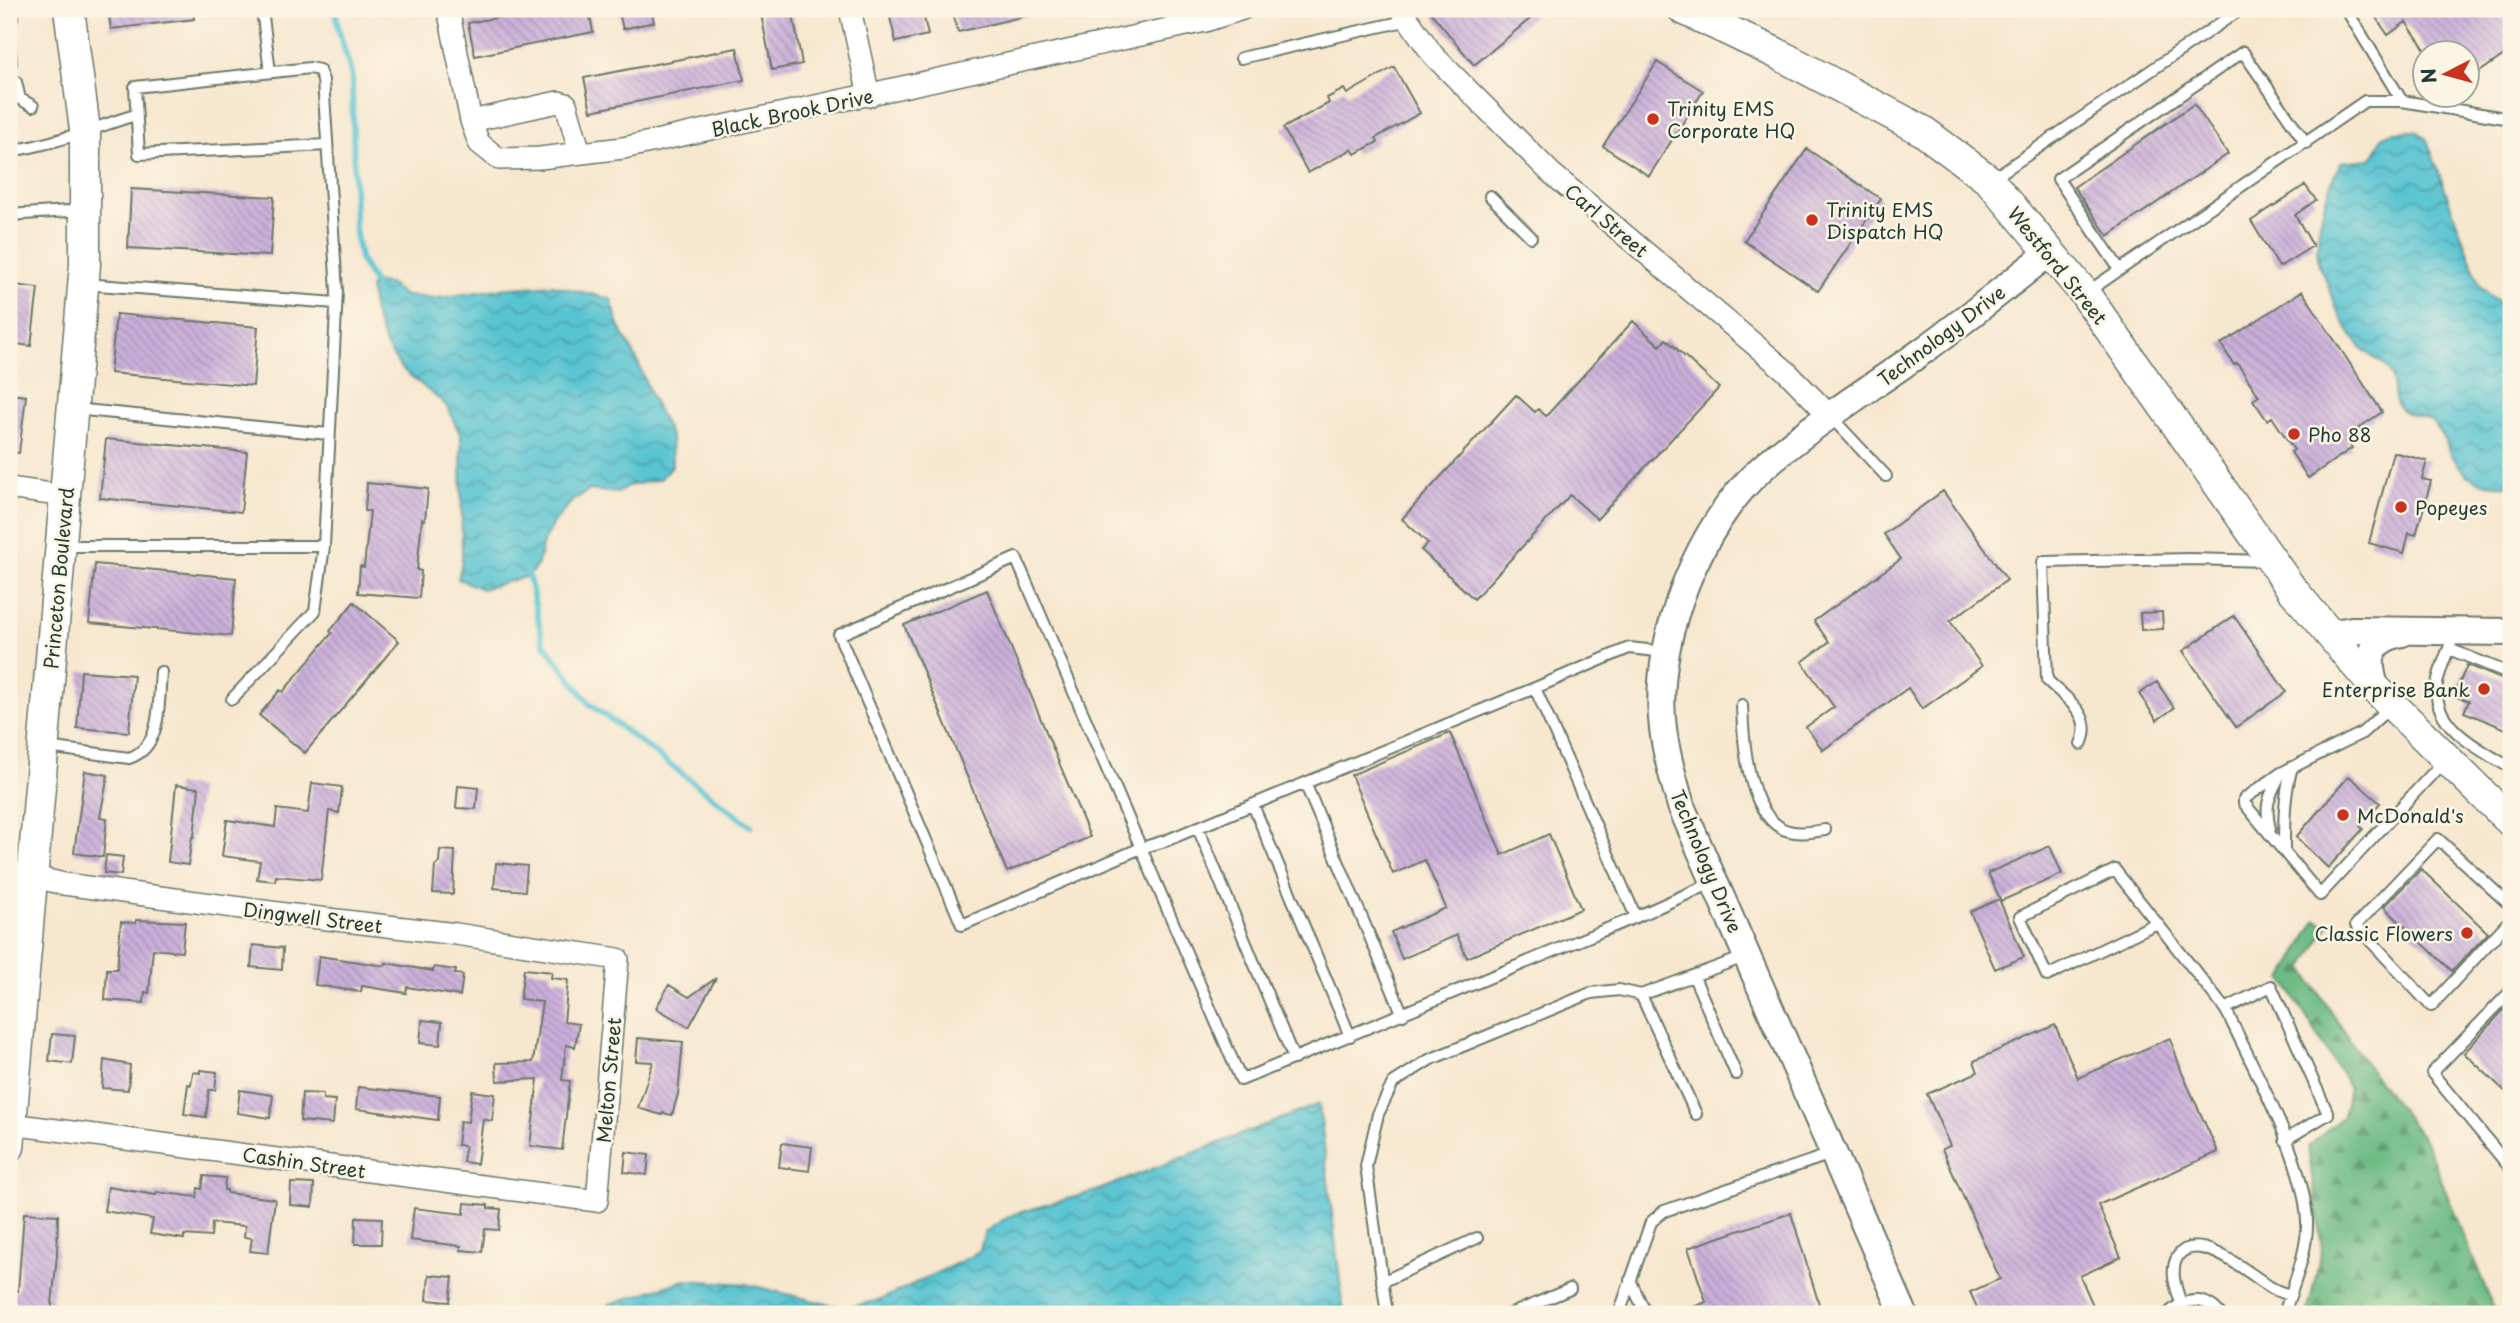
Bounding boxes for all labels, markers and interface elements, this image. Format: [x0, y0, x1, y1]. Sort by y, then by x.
north arrow [2412, 38, 2482, 108]
text: N [2413, 67, 2443, 85]
street label: Black Brook Drive [708, 81, 876, 143]
place label: Trinity EMS Corporate HQ [1667, 94, 1795, 144]
marker: Trinity EMS Corporate HQ [1645, 111, 1661, 127]
street label: Carl Street [1559, 177, 1655, 264]
place label: Trinity EMS Dispatch HQ [1826, 195, 1943, 245]
street label: Westford Street [2002, 200, 2115, 330]
marker: Trinity EMS Dispatch HQ [1804, 212, 1820, 228]
street label: Technology Drive [1871, 278, 2011, 392]
place label: Pho 88 [2308, 420, 2372, 448]
marker: Pho 88 [2286, 426, 2302, 442]
street label: Princeton Boulevard [36, 486, 80, 670]
place label: Popeyes [2415, 493, 2488, 521]
marker: Popeyes [2393, 499, 2409, 515]
place label: Enterprise Bank [2322, 675, 2470, 703]
marker: Enterprise Bank [2476, 681, 2492, 697]
street label: Technology Drive [1664, 785, 1750, 937]
place label: McDonald's [2357, 801, 2464, 829]
marker: McDonald's [2335, 807, 2351, 823]
street label: Dingwell Street [242, 895, 384, 939]
place label: Classic Flowers [2314, 919, 2453, 947]
marker: Classic Flowers [2459, 925, 2475, 941]
street label: Melton Street [589, 1016, 627, 1144]
street label: Cashin Street [241, 1140, 368, 1185]

